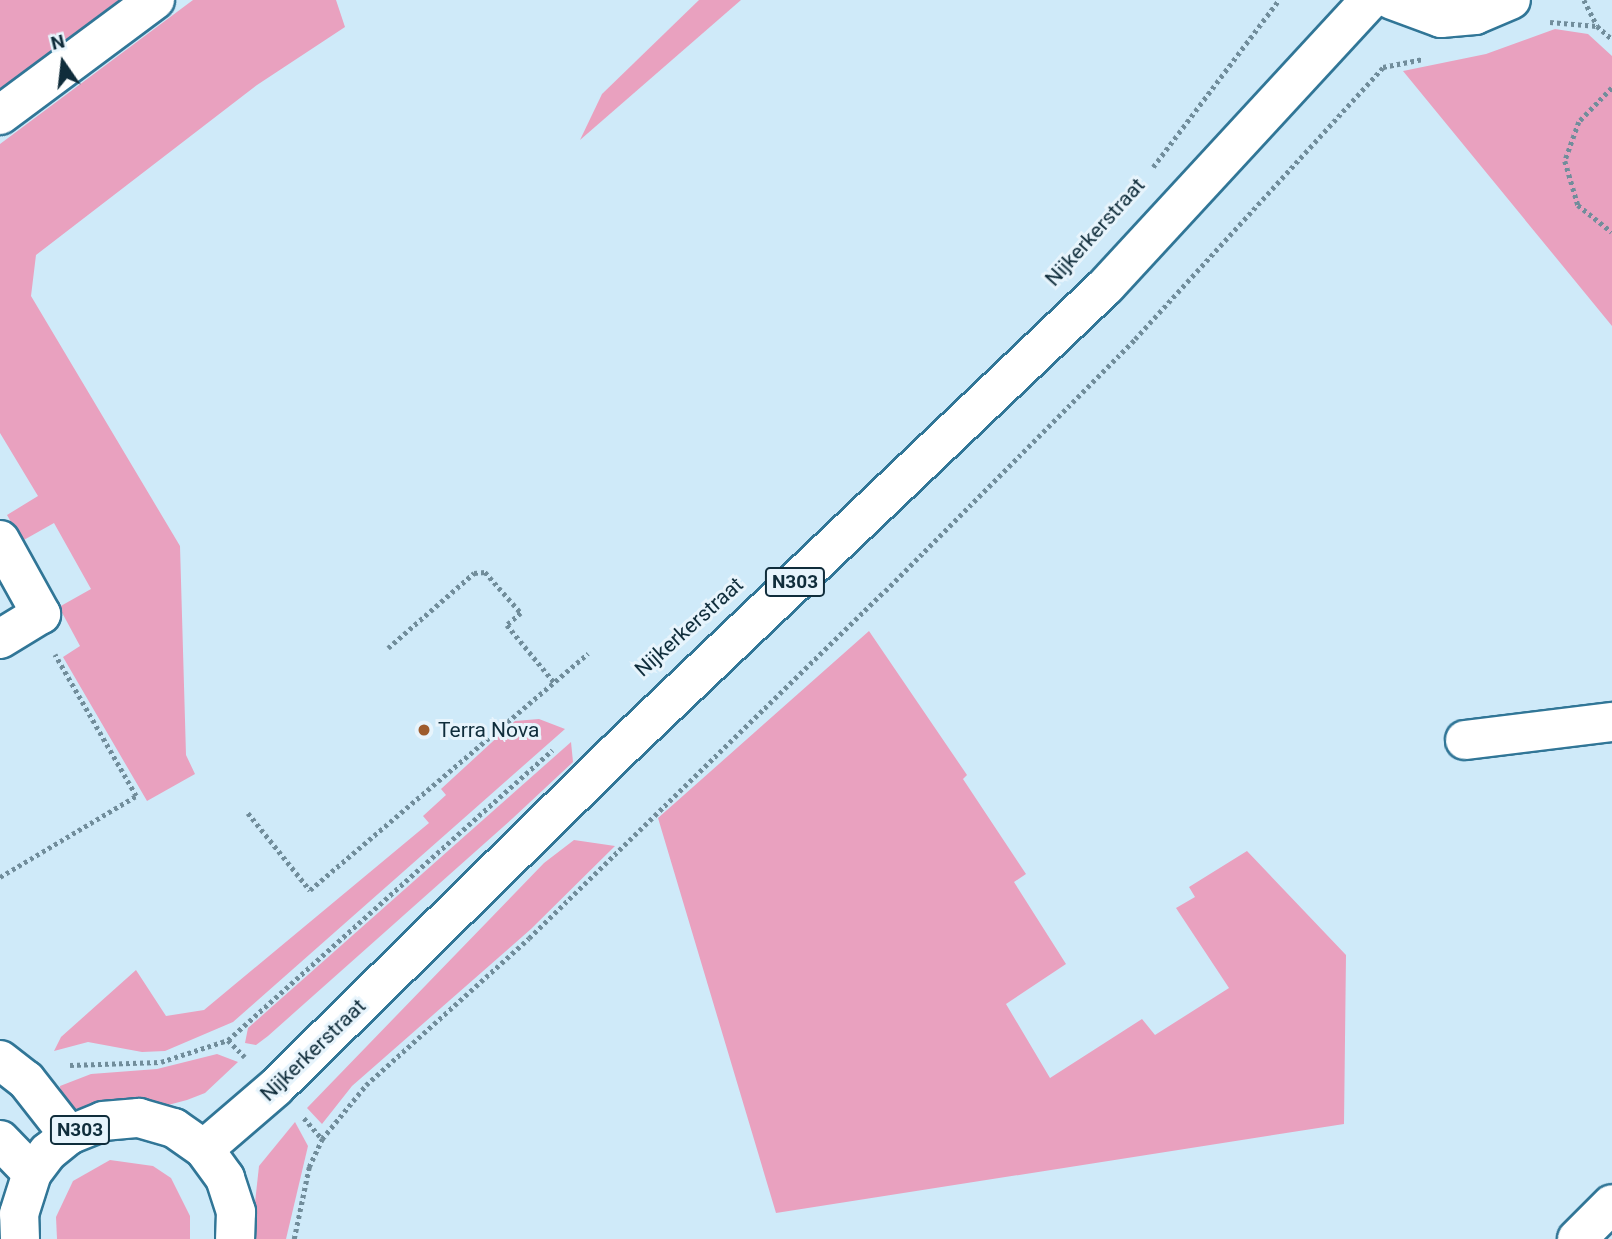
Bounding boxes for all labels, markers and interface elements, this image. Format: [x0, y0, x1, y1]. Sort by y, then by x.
north arrow [28, 28, 98, 98]
text: N [49, 29, 67, 55]
street label: Nijkerkerstraat [1040, 173, 1150, 291]
road number: N303 [764, 566, 826, 597]
street label: Nijkerkerstraat [630, 572, 748, 682]
place label: Terra Nova [438, 717, 539, 743]
marker: Terra Nova [416, 722, 432, 738]
street label: Nijkerkerstraat [255, 993, 371, 1107]
road number: N303 [48, 1114, 112, 1146]

